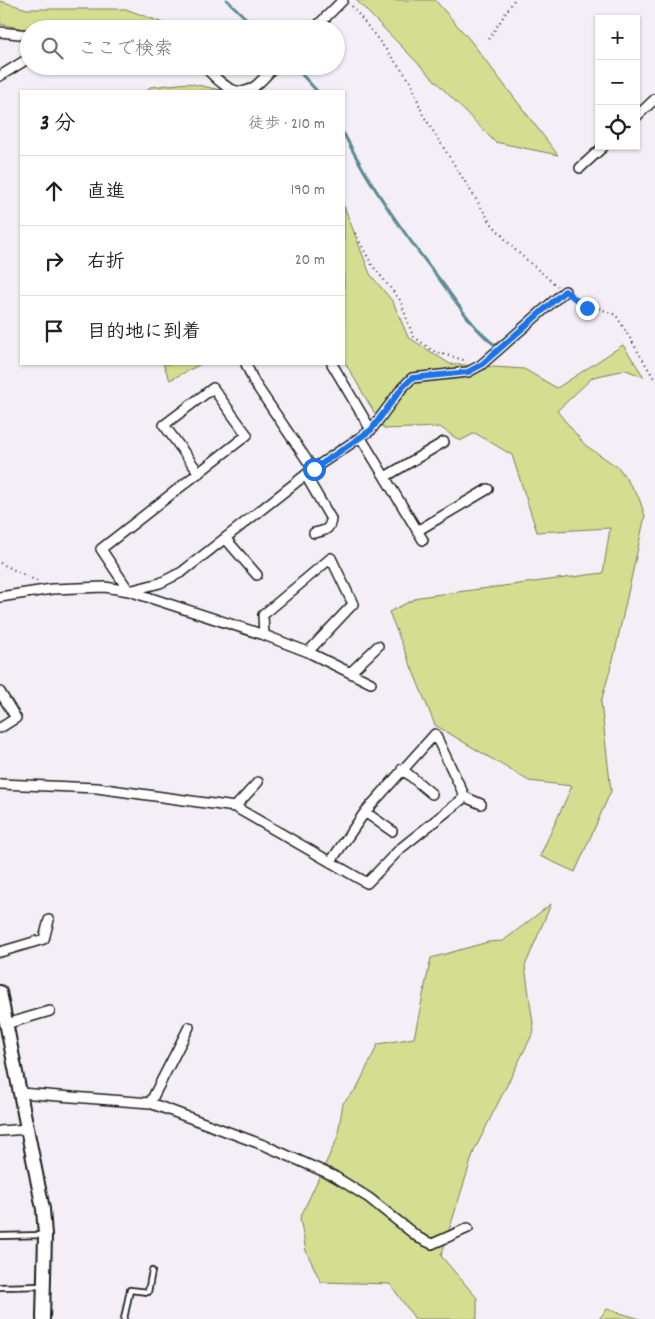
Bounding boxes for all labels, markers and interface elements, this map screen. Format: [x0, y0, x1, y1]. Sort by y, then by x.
map controls [595, 15, 640, 150]
button: + [595, 15, 640, 60]
search box [20, 20, 345, 75]
icon: search [38, 34, 66, 62]
text: ここで検索 [78, 37, 173, 64]
button: − [595, 60, 640, 105]
button: locate [595, 105, 640, 150]
text: 3 分 [40, 110, 75, 140]
text: 徒歩 · 210 m [248, 113, 325, 136]
icon: ahead [40, 177, 68, 205]
text: 190 m [291, 179, 325, 202]
text: 直進 [87, 180, 125, 207]
icon: right [40, 247, 68, 275]
text: 20 m [295, 249, 325, 272]
text: 右折 [87, 250, 125, 277]
route end [576, 297, 599, 320]
icon: arrive [40, 317, 68, 345]
text: 目的地に到着 [87, 320, 201, 347]
route start [303, 458, 326, 481]

